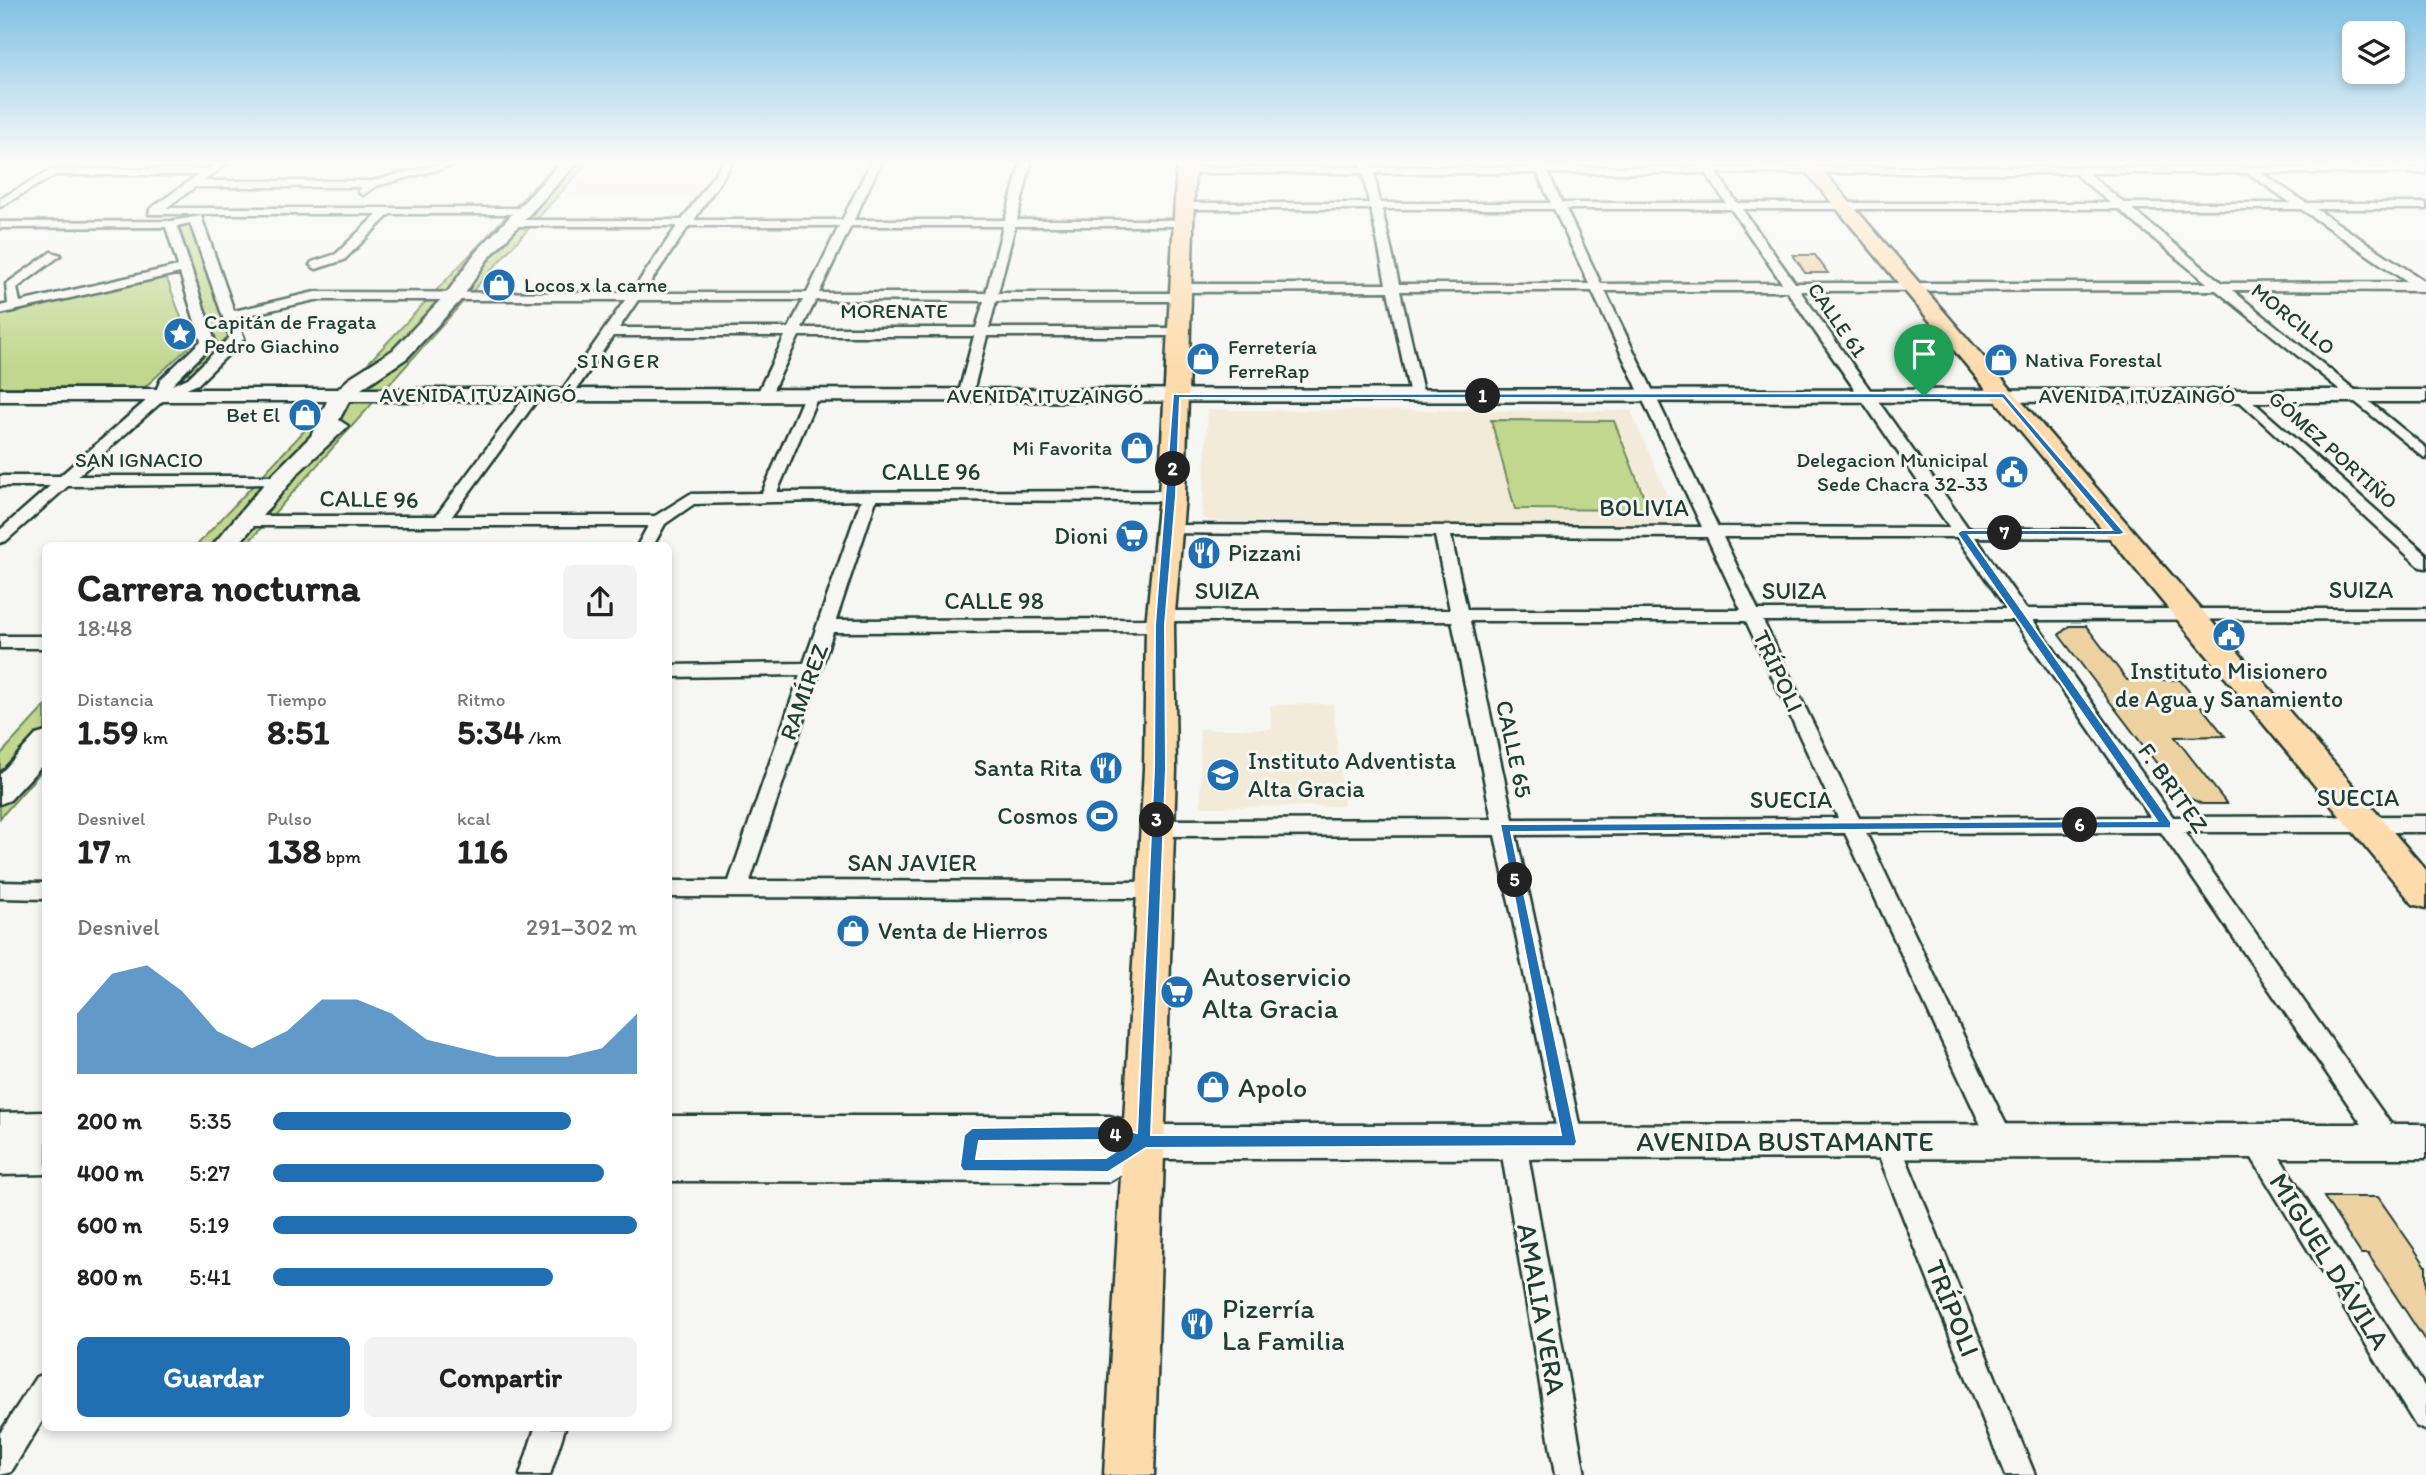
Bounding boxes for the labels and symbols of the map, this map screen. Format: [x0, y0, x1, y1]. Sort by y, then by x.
shop icon: Locos x la carne [480, 266, 518, 304]
place label: Locos x la carne [524, 272, 667, 297]
street label: MORCILLO [2247, 277, 2340, 360]
street label: CALLE 61 [1803, 278, 1872, 362]
street label: MORENATE [840, 298, 948, 323]
place label: Capitán de Fragata Pedro Giachino [204, 309, 376, 358]
place icon: Capitán de Fragata Pedro Giachino [161, 315, 199, 353]
pin [1894, 324, 1954, 396]
place label: Ferretería FerreRap [1228, 334, 1317, 383]
shop icon: Ferretería FerreRap [1184, 340, 1222, 378]
shop icon: Nativa Forestal [1982, 341, 2020, 379]
place label: Nativa Forestal [2025, 347, 2162, 372]
district label: SINGER [577, 348, 661, 373]
pin: 1 [1466, 378, 1500, 414]
street label: AVENIDA ITUZAINGÓ [380, 382, 576, 407]
street label: AVENIDA ITUZAINGÓ [947, 383, 1143, 408]
street label: AVENIDA ITUZAINGÓ [2039, 383, 2235, 408]
street label: GÓMEZ PORTIÑO [2264, 385, 2403, 514]
shop icon: Bet El [286, 396, 324, 434]
place label: Bet El [226, 402, 280, 427]
shop icon: Mi Favorita [1118, 429, 1156, 467]
place label: Mi Favorita [1012, 435, 1112, 460]
street label: SAN IGNACIO [75, 447, 203, 472]
place label: Delegacion Municipal Sede Chacra 32-33 [1796, 447, 1988, 496]
pin: 2 [1156, 452, 1190, 486]
public building icon: Delegacion Municipal Sede Chacra 32-33 [1993, 453, 2031, 491]
street label: CALLE 96 [881, 457, 981, 486]
street label: CALLE 96 [319, 483, 419, 514]
street label: BOLIVIA [1599, 493, 1689, 522]
pin: 7 [1988, 516, 2022, 550]
supermarket icon: Dioni [1113, 517, 1151, 555]
place label: Dioni [1054, 521, 1108, 550]
restaurant icon: Pizzani [1185, 534, 1223, 572]
place label: Pizzani [1228, 538, 1301, 567]
street label: SUIZA [2329, 575, 2393, 604]
street label: SUIZA [1195, 576, 1259, 605]
street label: SUIZA [1762, 576, 1826, 605]
street label: CALLE 98 [944, 586, 1044, 615]
public building icon: Instituto Misionero de Agua y Sanamiento [2210, 616, 2248, 654]
street label: TRÍPOLI [1747, 625, 1810, 716]
street label: RAMÍREZ [773, 640, 834, 744]
place label: Instituto Misionero de Agua y Sanamiento [2115, 656, 2343, 713]
street label: CALLE 65 [1490, 697, 1539, 800]
street label: F. BRITEZ [2132, 737, 2215, 839]
place label: Instituto Adventista Alta Gracia [1248, 746, 1457, 803]
restaurant icon: Santa Rita [1087, 749, 1125, 787]
place label: Santa Rita [974, 753, 1082, 782]
school or university icon: Instituto Adventista Alta Gracia [1204, 756, 1242, 794]
street label: SUECIA [2317, 783, 2399, 812]
street label: SUECIA [1750, 785, 1832, 814]
sports icon: Cosmos [1083, 797, 1121, 835]
place label: Cosmos [997, 801, 1078, 830]
pin: 3 [1140, 802, 1174, 838]
pin: 6 [2062, 808, 2098, 842]
street label: SAN JAVIER [848, 848, 977, 877]
pin: 5 [1498, 862, 1532, 898]
shop icon: Venta de Hierros [834, 912, 872, 950]
place label: Venta de Hierros [878, 916, 1048, 945]
place label: Autoservicio Alta Gracia [1202, 959, 1351, 1025]
supermarket icon: Autoservicio Alta Gracia [1158, 973, 1196, 1011]
shop icon: Apolo [1194, 1068, 1232, 1106]
place label: Apolo [1238, 1070, 1307, 1104]
pin: 4 [1098, 1118, 1134, 1152]
street label: AVENIDA BUSTAMANTE [1636, 1124, 1934, 1158]
street label: MIGUEL DÁVILA [2262, 1167, 2398, 1356]
street label: AMALIA VERA [1510, 1221, 1574, 1398]
street label: TRÍPOLI [1918, 1255, 1988, 1361]
place label: Pizerría La Familia [1222, 1291, 1345, 1357]
restaurant icon: Pizerría La Familia [1178, 1305, 1216, 1343]

